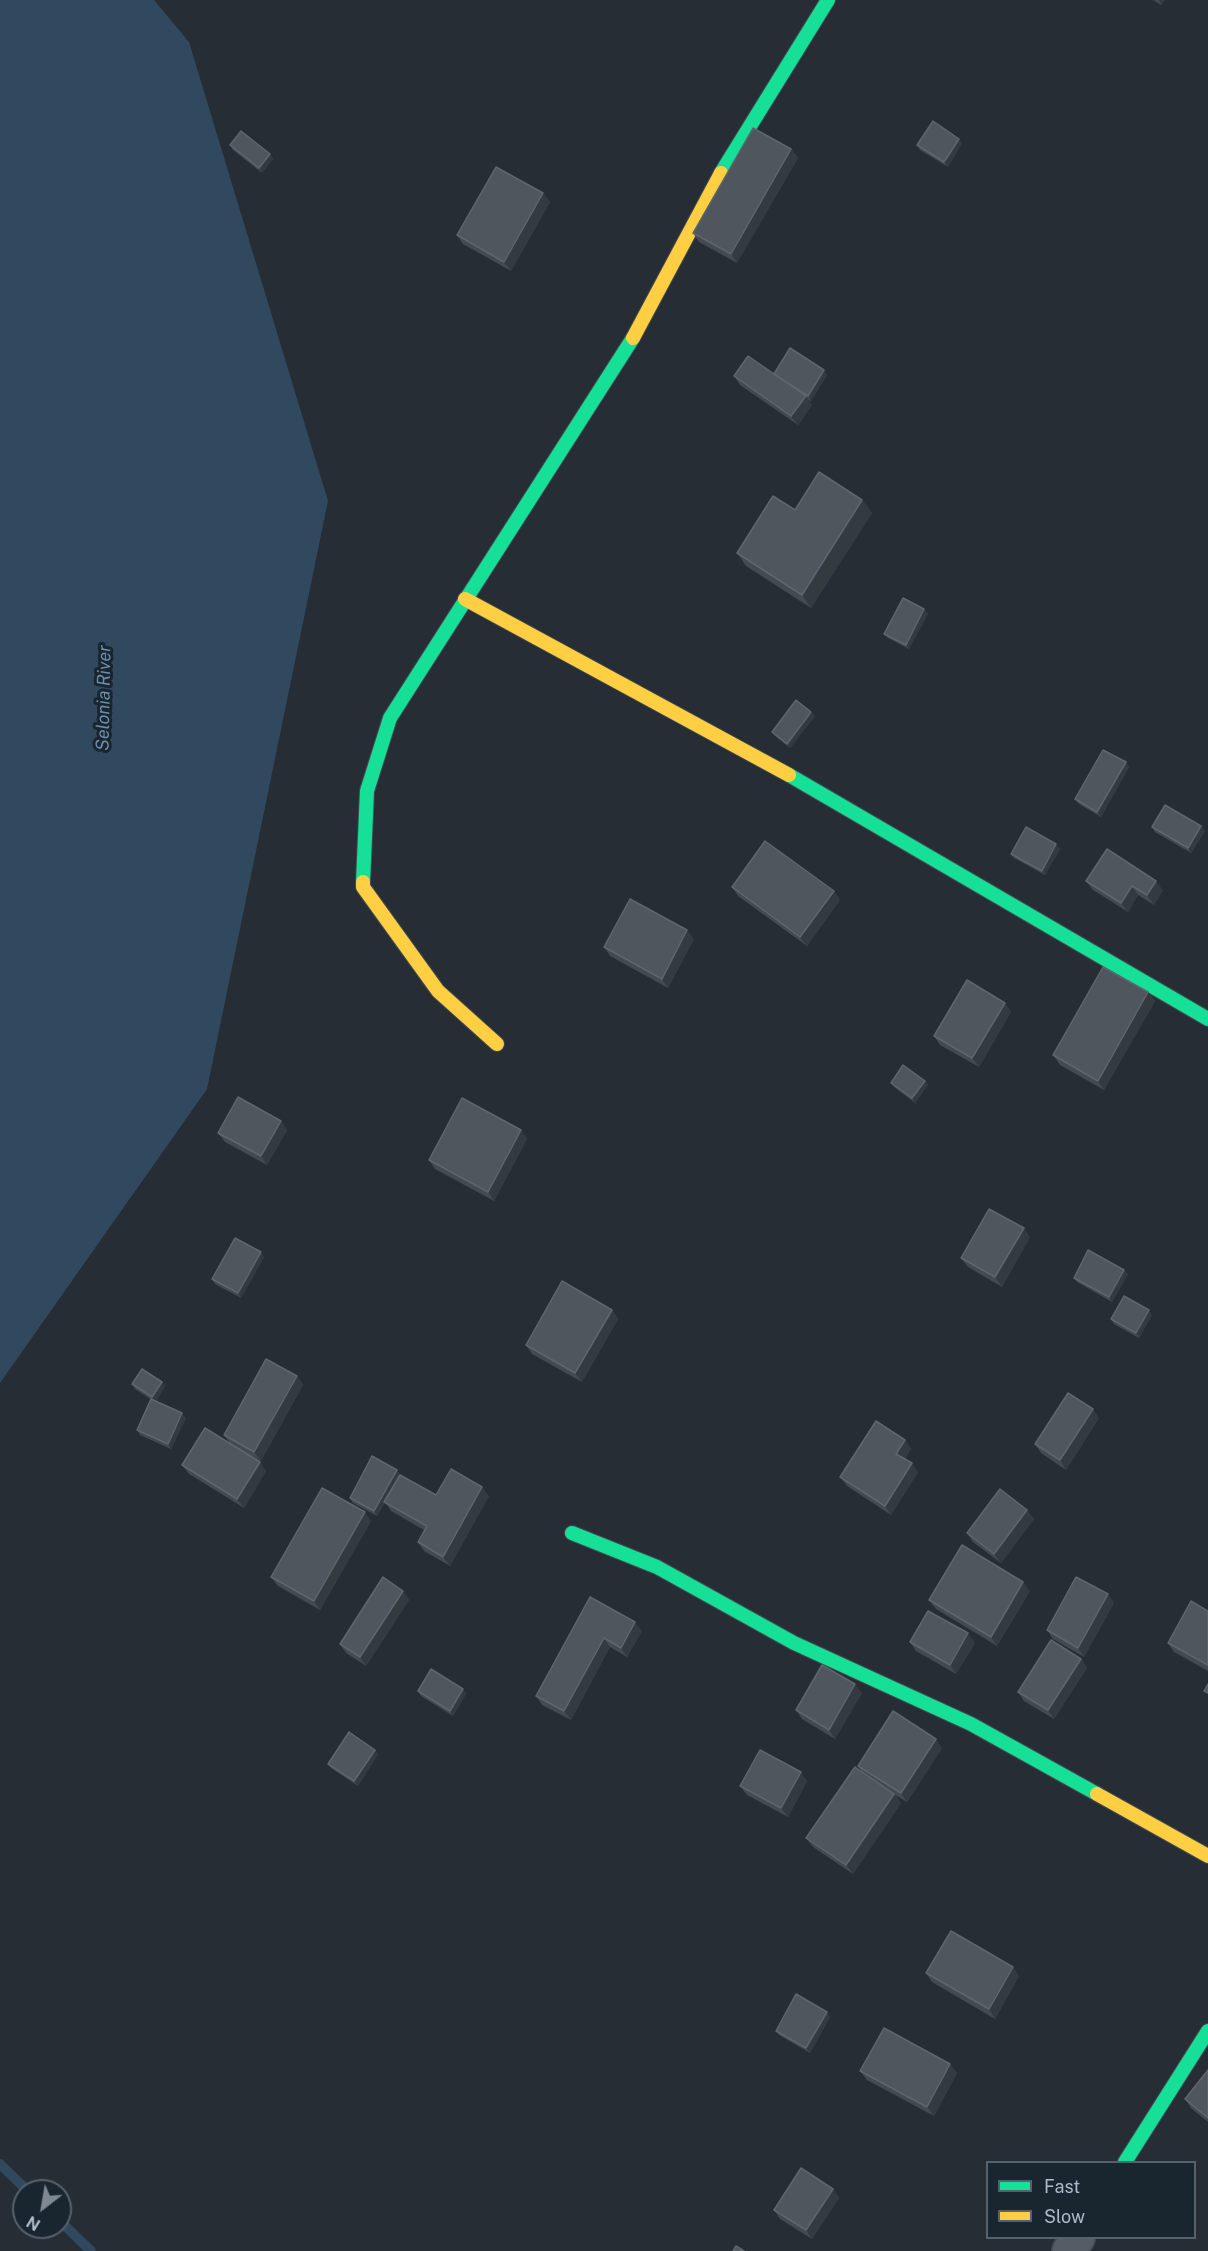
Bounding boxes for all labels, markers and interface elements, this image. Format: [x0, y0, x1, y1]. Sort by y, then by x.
water label: Selonia River [92, 645, 116, 751]
legend [986, 2161, 1196, 2239]
text: Fast [1044, 2176, 1080, 2197]
north arrow [12, 2179, 72, 2239]
text: Slow [1044, 2206, 1085, 2227]
text: N [23, 2212, 44, 2235]

